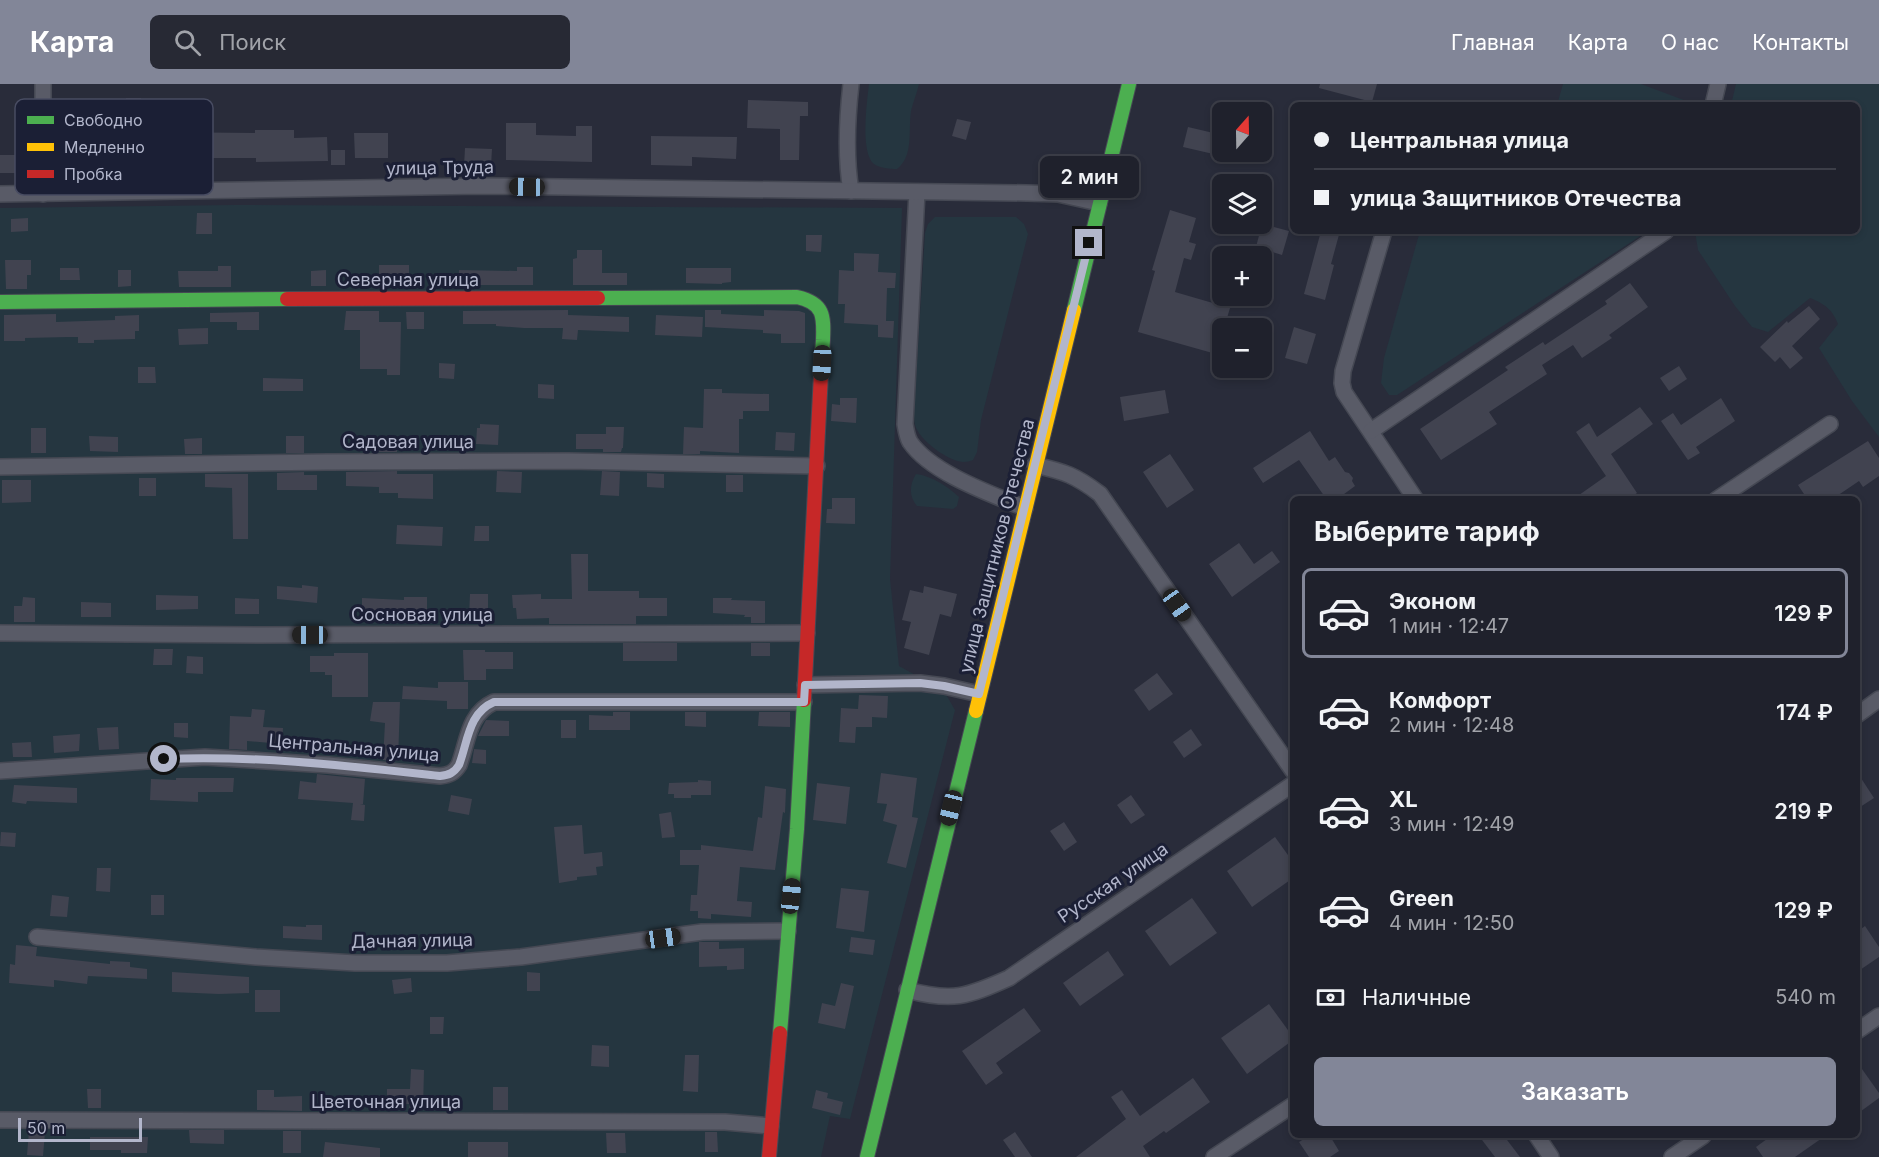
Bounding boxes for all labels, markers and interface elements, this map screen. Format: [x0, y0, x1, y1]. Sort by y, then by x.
search box [150, 15, 570, 69]
text: Карта [30, 25, 114, 59]
icon: search [171, 26, 204, 59]
text: Поиск [219, 29, 286, 55]
text: Главная [1451, 30, 1535, 55]
text: Карта [1568, 30, 1628, 55]
text: О нас [1661, 30, 1719, 55]
text: Контакты [1752, 30, 1849, 55]
legend [15, 99, 213, 195]
north arrow [1212, 102, 1272, 162]
map controls [1212, 102, 1272, 378]
text: Свободно [64, 110, 143, 130]
text: Центральная улица [1350, 127, 1569, 153]
text: Медленно [64, 137, 145, 157]
street label: улица Труда [386, 156, 494, 179]
callout: 2 мин [1040, 156, 1138, 198]
text: Пробка [64, 164, 122, 184]
text: 2 мин [1061, 165, 1118, 189]
button: layers [1212, 174, 1272, 234]
car [509, 178, 545, 196]
text: улица Защитников Отечества [1350, 185, 1681, 211]
route end [1075, 229, 1102, 256]
button: + [1212, 246, 1272, 306]
street label: Северная улица [337, 269, 479, 290]
button: − [1212, 318, 1272, 378]
car [812, 345, 832, 381]
street label: улица Защитников Отечества [955, 417, 1038, 675]
street label: Садовая улица [342, 431, 474, 452]
text: Выберите тариф [1314, 515, 1540, 548]
car [1159, 585, 1195, 625]
icon: car [1317, 586, 1371, 640]
text: Эконом [1389, 588, 1476, 614]
text: 129 ₽ [1774, 600, 1833, 626]
street label: Сосновая улица [351, 604, 493, 625]
text: 1 мин · 12:47 [1389, 614, 1509, 638]
car [292, 626, 328, 644]
icon: car [1317, 685, 1371, 739]
text: Комфорт [1389, 687, 1491, 713]
text: 174 ₽ [1776, 699, 1833, 725]
text: 2 мин · 12:48 [1389, 713, 1514, 737]
street label: Центральная улица [268, 730, 440, 765]
route start [150, 745, 177, 772]
icon: car [1317, 784, 1371, 838]
text: XL [1389, 786, 1418, 812]
car [938, 788, 964, 828]
text: 219 ₽ [1774, 798, 1833, 824]
text: 3 мин · 12:49 [1389, 812, 1514, 836]
street label: Русская улица [1054, 838, 1172, 927]
car [780, 877, 802, 915]
icon: car [1317, 883, 1371, 937]
text: Green [1389, 885, 1454, 911]
text: 129 ₽ [1774, 897, 1833, 923]
text: 4 мин · 12:50 [1389, 911, 1514, 935]
car [644, 927, 682, 949]
street label: Дачная улица [351, 929, 473, 952]
icon: cash [1314, 981, 1347, 1014]
text: Наличные [1362, 984, 1471, 1010]
text: 540 m [1775, 985, 1836, 1009]
button: Заказать [1314, 1057, 1836, 1126]
street label: Цветочная улица [311, 1091, 461, 1112]
scale bar [18, 1115, 142, 1142]
text: 50 m [27, 1118, 65, 1138]

